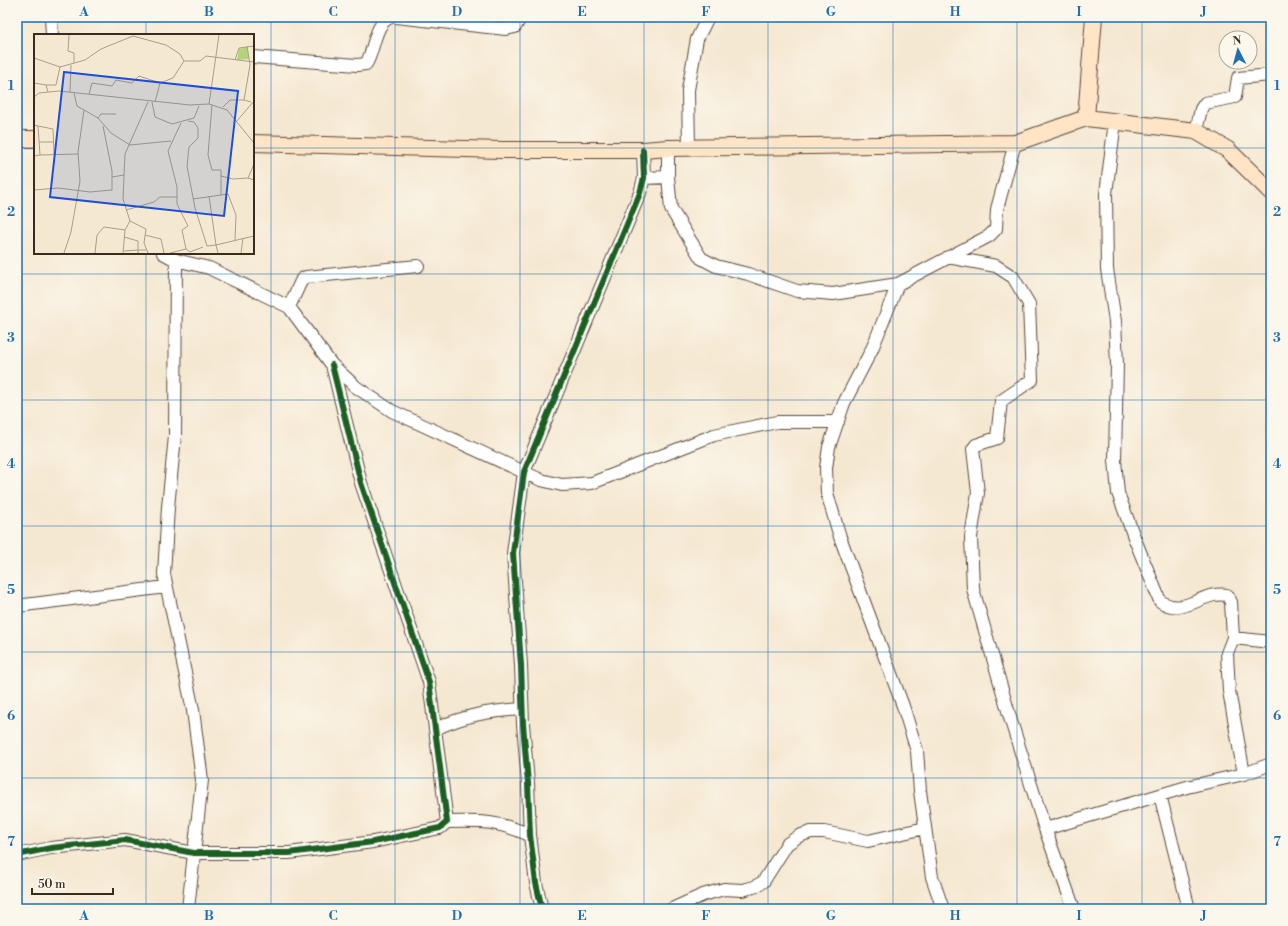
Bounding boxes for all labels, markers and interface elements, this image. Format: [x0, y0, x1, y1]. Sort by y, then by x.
text: A [78, 4, 89, 20]
text: B [204, 4, 214, 20]
text: C [328, 4, 338, 20]
text: D [452, 4, 462, 20]
text: E [577, 4, 587, 20]
text: F [701, 4, 711, 20]
text: G [826, 4, 837, 20]
text: H [950, 4, 961, 20]
text: I [1076, 4, 1082, 20]
text: J [1199, 4, 1207, 20]
north arrow [1218, 30, 1258, 70]
inset map [34, 34, 254, 254]
text: N [1232, 34, 1242, 48]
text: 1 [8, 78, 15, 94]
text: 1 [1274, 78, 1281, 94]
text: 2 [7, 204, 15, 220]
text: 2 [1273, 204, 1281, 220]
text: 3 [7, 330, 15, 346]
text: 3 [1273, 330, 1281, 346]
text: 4 [7, 456, 16, 472]
text: 4 [1273, 456, 1282, 472]
text: 5 [7, 582, 15, 598]
text: 5 [1273, 582, 1281, 598]
text: 6 [7, 708, 15, 724]
text: 6 [1273, 708, 1281, 724]
text: 7 [7, 834, 15, 850]
text: 7 [1273, 834, 1281, 850]
scale bar [32, 870, 113, 896]
text: 50 m [38, 877, 66, 892]
text: A [78, 908, 89, 924]
text: B [204, 908, 214, 924]
text: C [328, 908, 338, 924]
text: D [452, 908, 462, 924]
text: E [577, 908, 587, 924]
text: F [701, 908, 711, 924]
text: G [826, 908, 837, 924]
text: H [950, 908, 961, 924]
text: I [1076, 908, 1082, 924]
text: J [1199, 908, 1207, 924]

